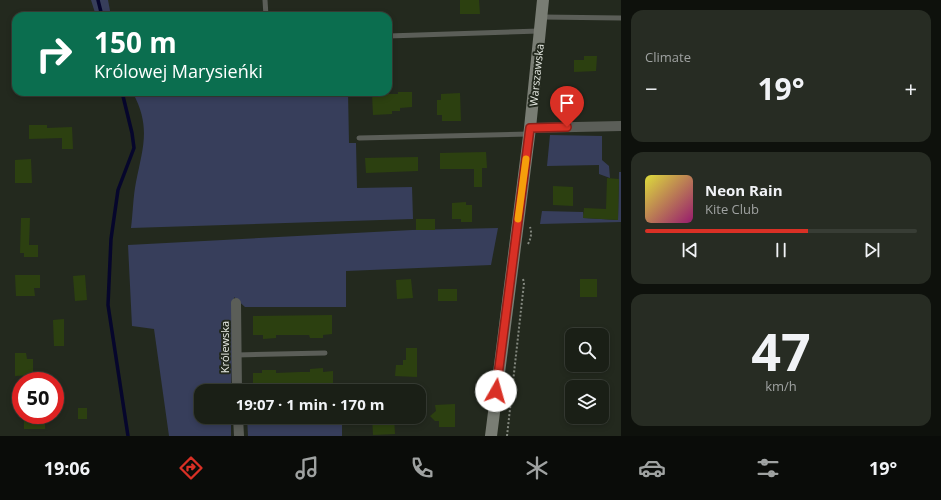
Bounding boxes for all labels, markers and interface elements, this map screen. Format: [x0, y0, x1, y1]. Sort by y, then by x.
text: 150 m [94, 23, 177, 61]
icon: right [28, 28, 80, 80]
street label: Warszawska [525, 43, 547, 107]
text: Climate [645, 48, 691, 66]
text: Królowej Marysieńki [94, 59, 263, 83]
text: 19° [757, 68, 805, 109]
text: − [645, 73, 658, 103]
text: + [904, 73, 917, 103]
pin [550, 86, 584, 127]
icon: arrive [556, 92, 578, 114]
text: Neon Rain [705, 180, 783, 200]
text: Kite Club [705, 200, 759, 218]
icon: previous [679, 239, 701, 261]
icon: pause [770, 239, 792, 261]
icon: next [861, 239, 883, 261]
text: 47 [751, 315, 811, 386]
street label: Królewska [217, 321, 232, 373]
map controls [565, 328, 609, 424]
button: search [565, 328, 609, 372]
position arrow [475, 370, 517, 412]
speed limit sign: 50 [12, 372, 64, 424]
text: km/h [765, 377, 797, 395]
button: layers [565, 380, 609, 424]
text: 19:07 · 1 min · 170 m [236, 394, 384, 414]
icon: directions [177, 454, 205, 482]
icon: music [293, 454, 321, 482]
icon: phone [408, 454, 436, 482]
icon: climate [523, 454, 551, 482]
icon: car [638, 454, 666, 482]
icon: filters [754, 454, 782, 482]
text: 19:06 [44, 456, 90, 480]
text: 19° [869, 456, 897, 480]

